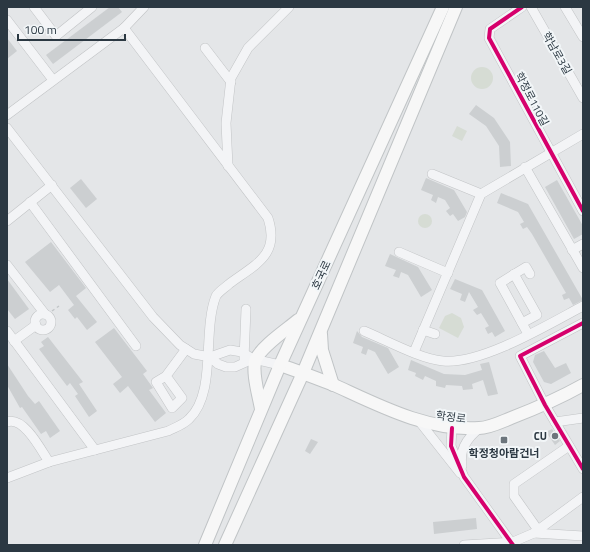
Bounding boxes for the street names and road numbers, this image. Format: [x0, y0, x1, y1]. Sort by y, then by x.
street label: 학남로3길 [538, 29, 576, 77]
street label: 학정로110길 [511, 69, 553, 129]
street label: 호국로 [307, 258, 335, 292]
street label: 학정로 [435, 407, 467, 427]

